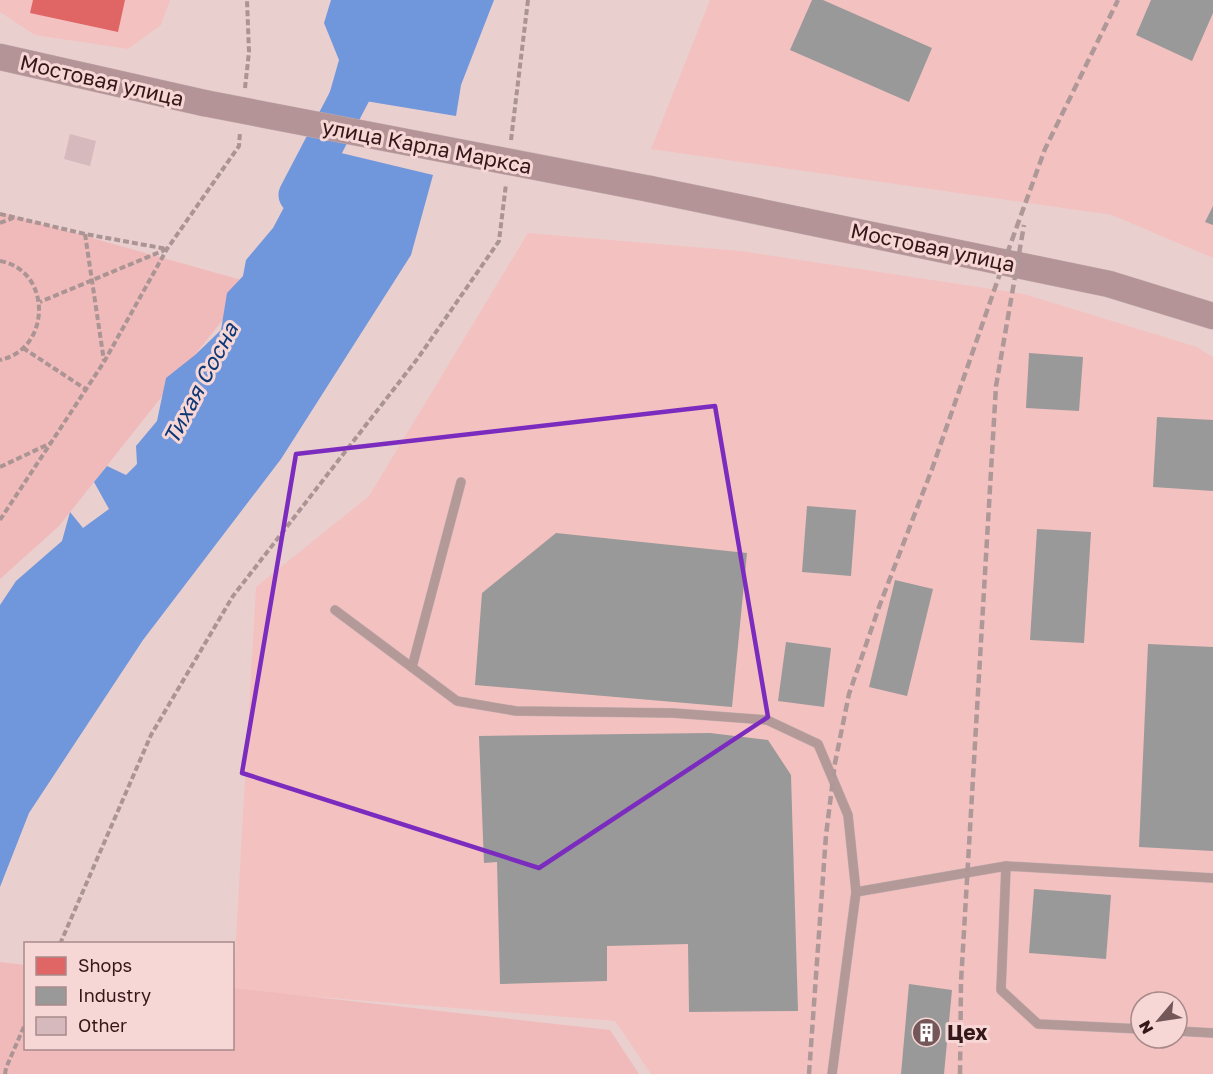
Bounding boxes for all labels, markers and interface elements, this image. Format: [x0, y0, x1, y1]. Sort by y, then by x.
street label: Мостовая улица [18, 49, 186, 111]
street label: улица Карла Маркса [320, 113, 534, 179]
street label: Мостовая улица [848, 217, 1018, 277]
water label: Тихая Сосна [157, 316, 244, 448]
legend [24, 942, 234, 1050]
text: Shops [78, 954, 132, 976]
text: Industry [78, 984, 151, 1006]
north arrow [1129, 990, 1189, 1050]
text: Other [78, 1014, 127, 1036]
building icon: Цех [910, 1016, 942, 1048]
text: N [1134, 1017, 1158, 1037]
place label: Цех [947, 1019, 987, 1045]

